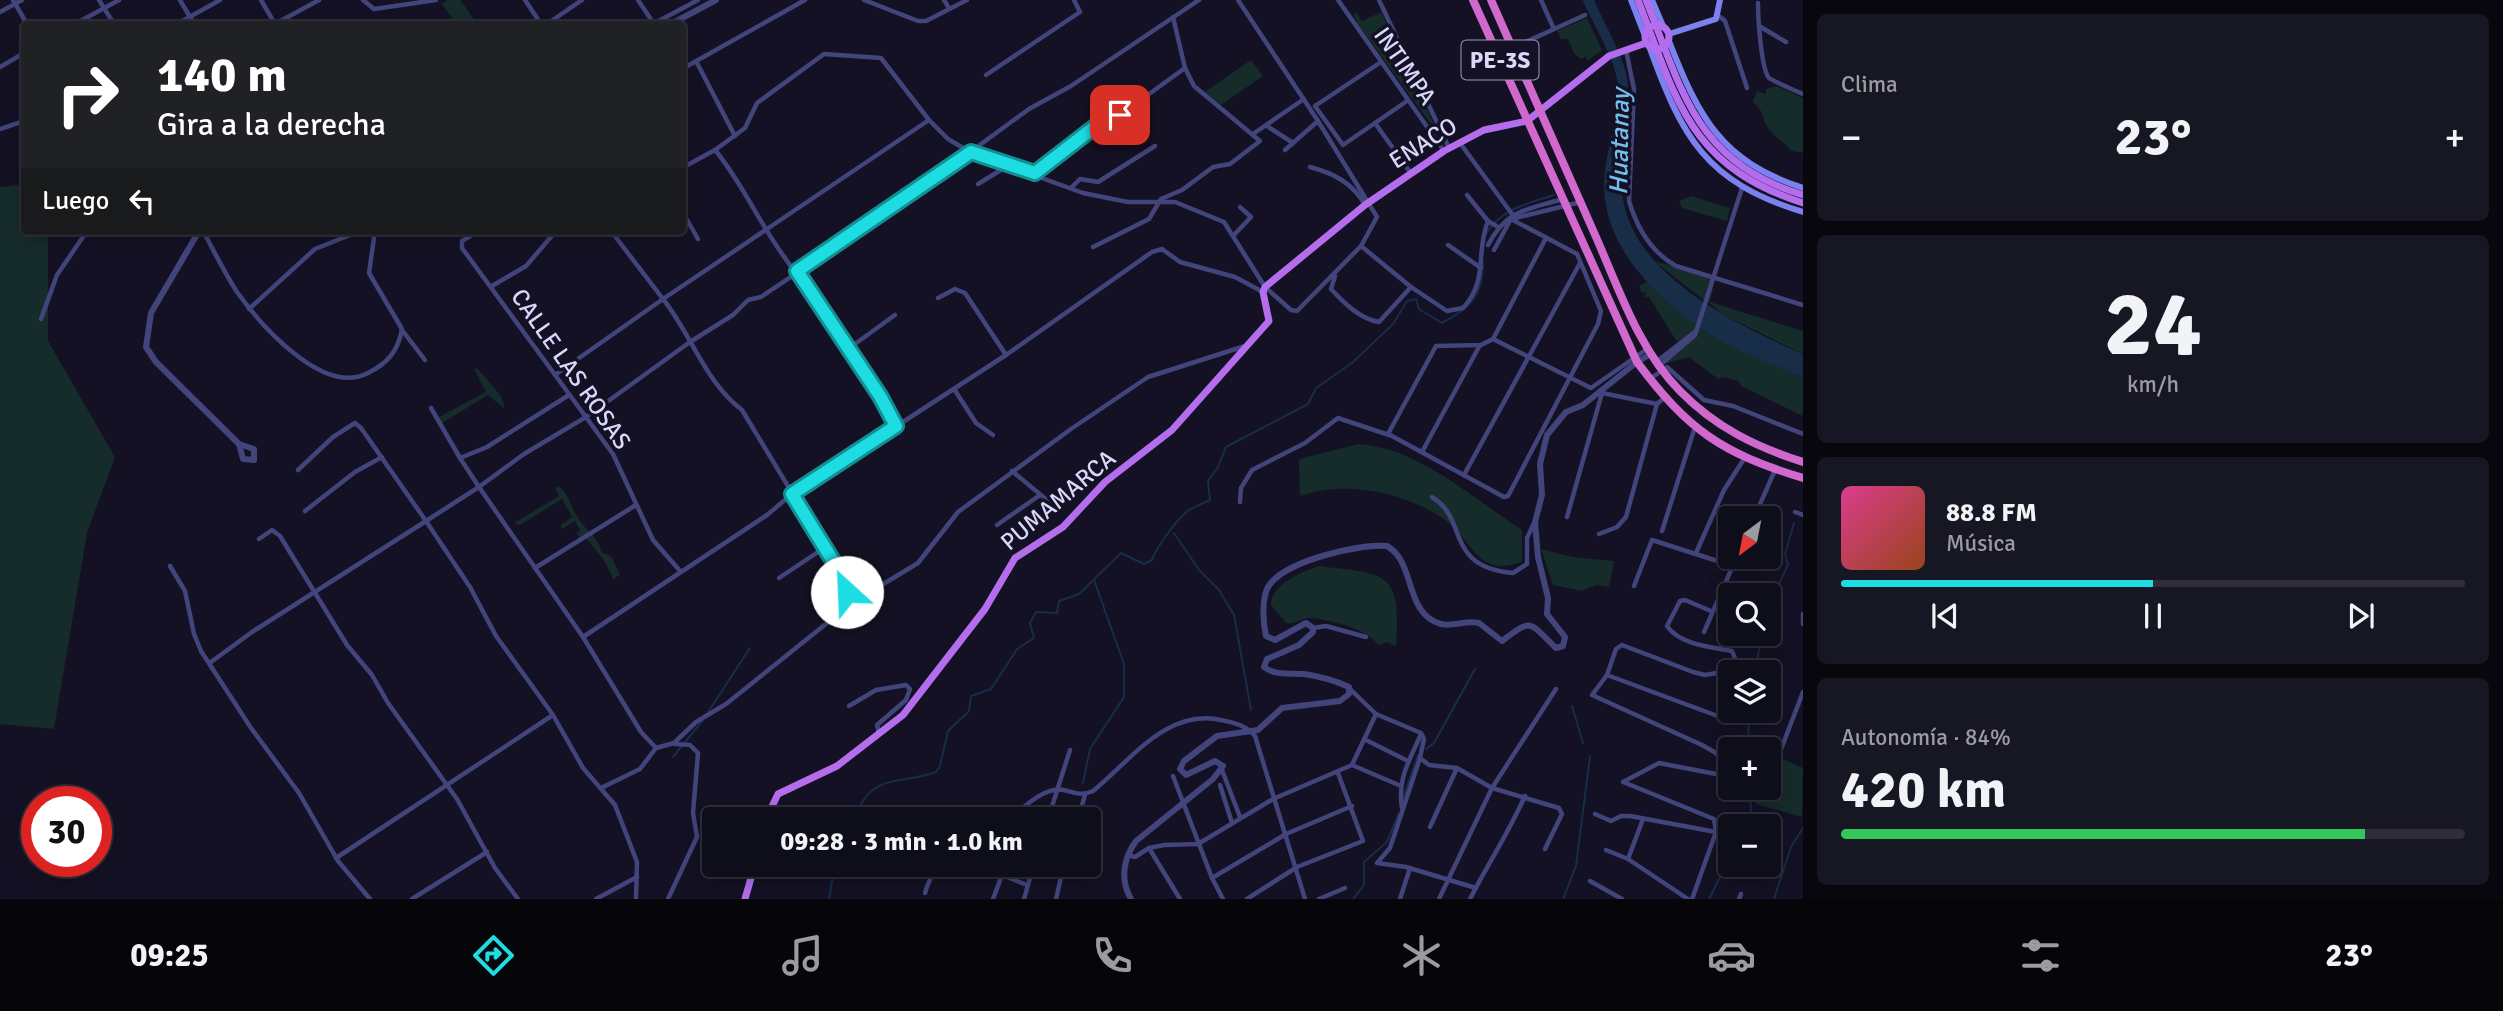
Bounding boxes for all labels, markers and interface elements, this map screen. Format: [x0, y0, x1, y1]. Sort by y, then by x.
street label: INTIMPA [1367, 21, 1443, 111]
road number: PE-3S [1462, 40, 1538, 80]
text: 140 m [157, 45, 287, 105]
icon: right [42, 49, 133, 140]
text: Clima [1841, 70, 1898, 99]
pin [1090, 85, 1150, 145]
water label: Huatanay [1603, 86, 1637, 195]
icon: arrive [1101, 96, 1139, 134]
text: Gira a la derecha [157, 105, 386, 144]
text: 23° [2115, 105, 2191, 169]
street label: ENACO [1384, 111, 1462, 175]
text: − [1841, 114, 1862, 161]
text: + [2444, 114, 2465, 161]
icon: left [123, 182, 161, 220]
text: Luego [42, 185, 109, 217]
text: 24 [2104, 268, 2202, 381]
street label: CALLE LAS ROSAS [504, 283, 638, 455]
text: km/h [2127, 370, 2179, 399]
street label: PUMAMARCA [994, 443, 1122, 557]
text: 88.8 FM [1946, 497, 2037, 529]
north arrow [1718, 506, 1782, 569]
map controls [1718, 506, 1781, 877]
text: Música [1946, 529, 2016, 558]
position arrow [810, 555, 884, 629]
button: search [1718, 583, 1781, 646]
icon: previous [1926, 597, 1964, 635]
icon: pause [2134, 597, 2172, 635]
icon: next [2342, 597, 2380, 635]
button: layers [1718, 660, 1781, 723]
text: Autonomía · 84% [1841, 723, 2011, 752]
button: + [1718, 737, 1781, 800]
text: 420 km [1841, 758, 2006, 822]
speed limit sign: 30 [21, 786, 112, 877]
button: − [1718, 814, 1781, 877]
text: 09:28 · 3 min · 1.0 km [780, 826, 1023, 858]
icon: directions [469, 931, 518, 980]
icon: music [778, 931, 827, 980]
icon: phone [1088, 931, 1137, 980]
icon: climate [1397, 931, 1446, 980]
icon: car [1707, 931, 1756, 980]
icon: filters [2016, 931, 2065, 980]
text: 09:25 [130, 936, 209, 975]
text: 23° [2325, 936, 2373, 975]

